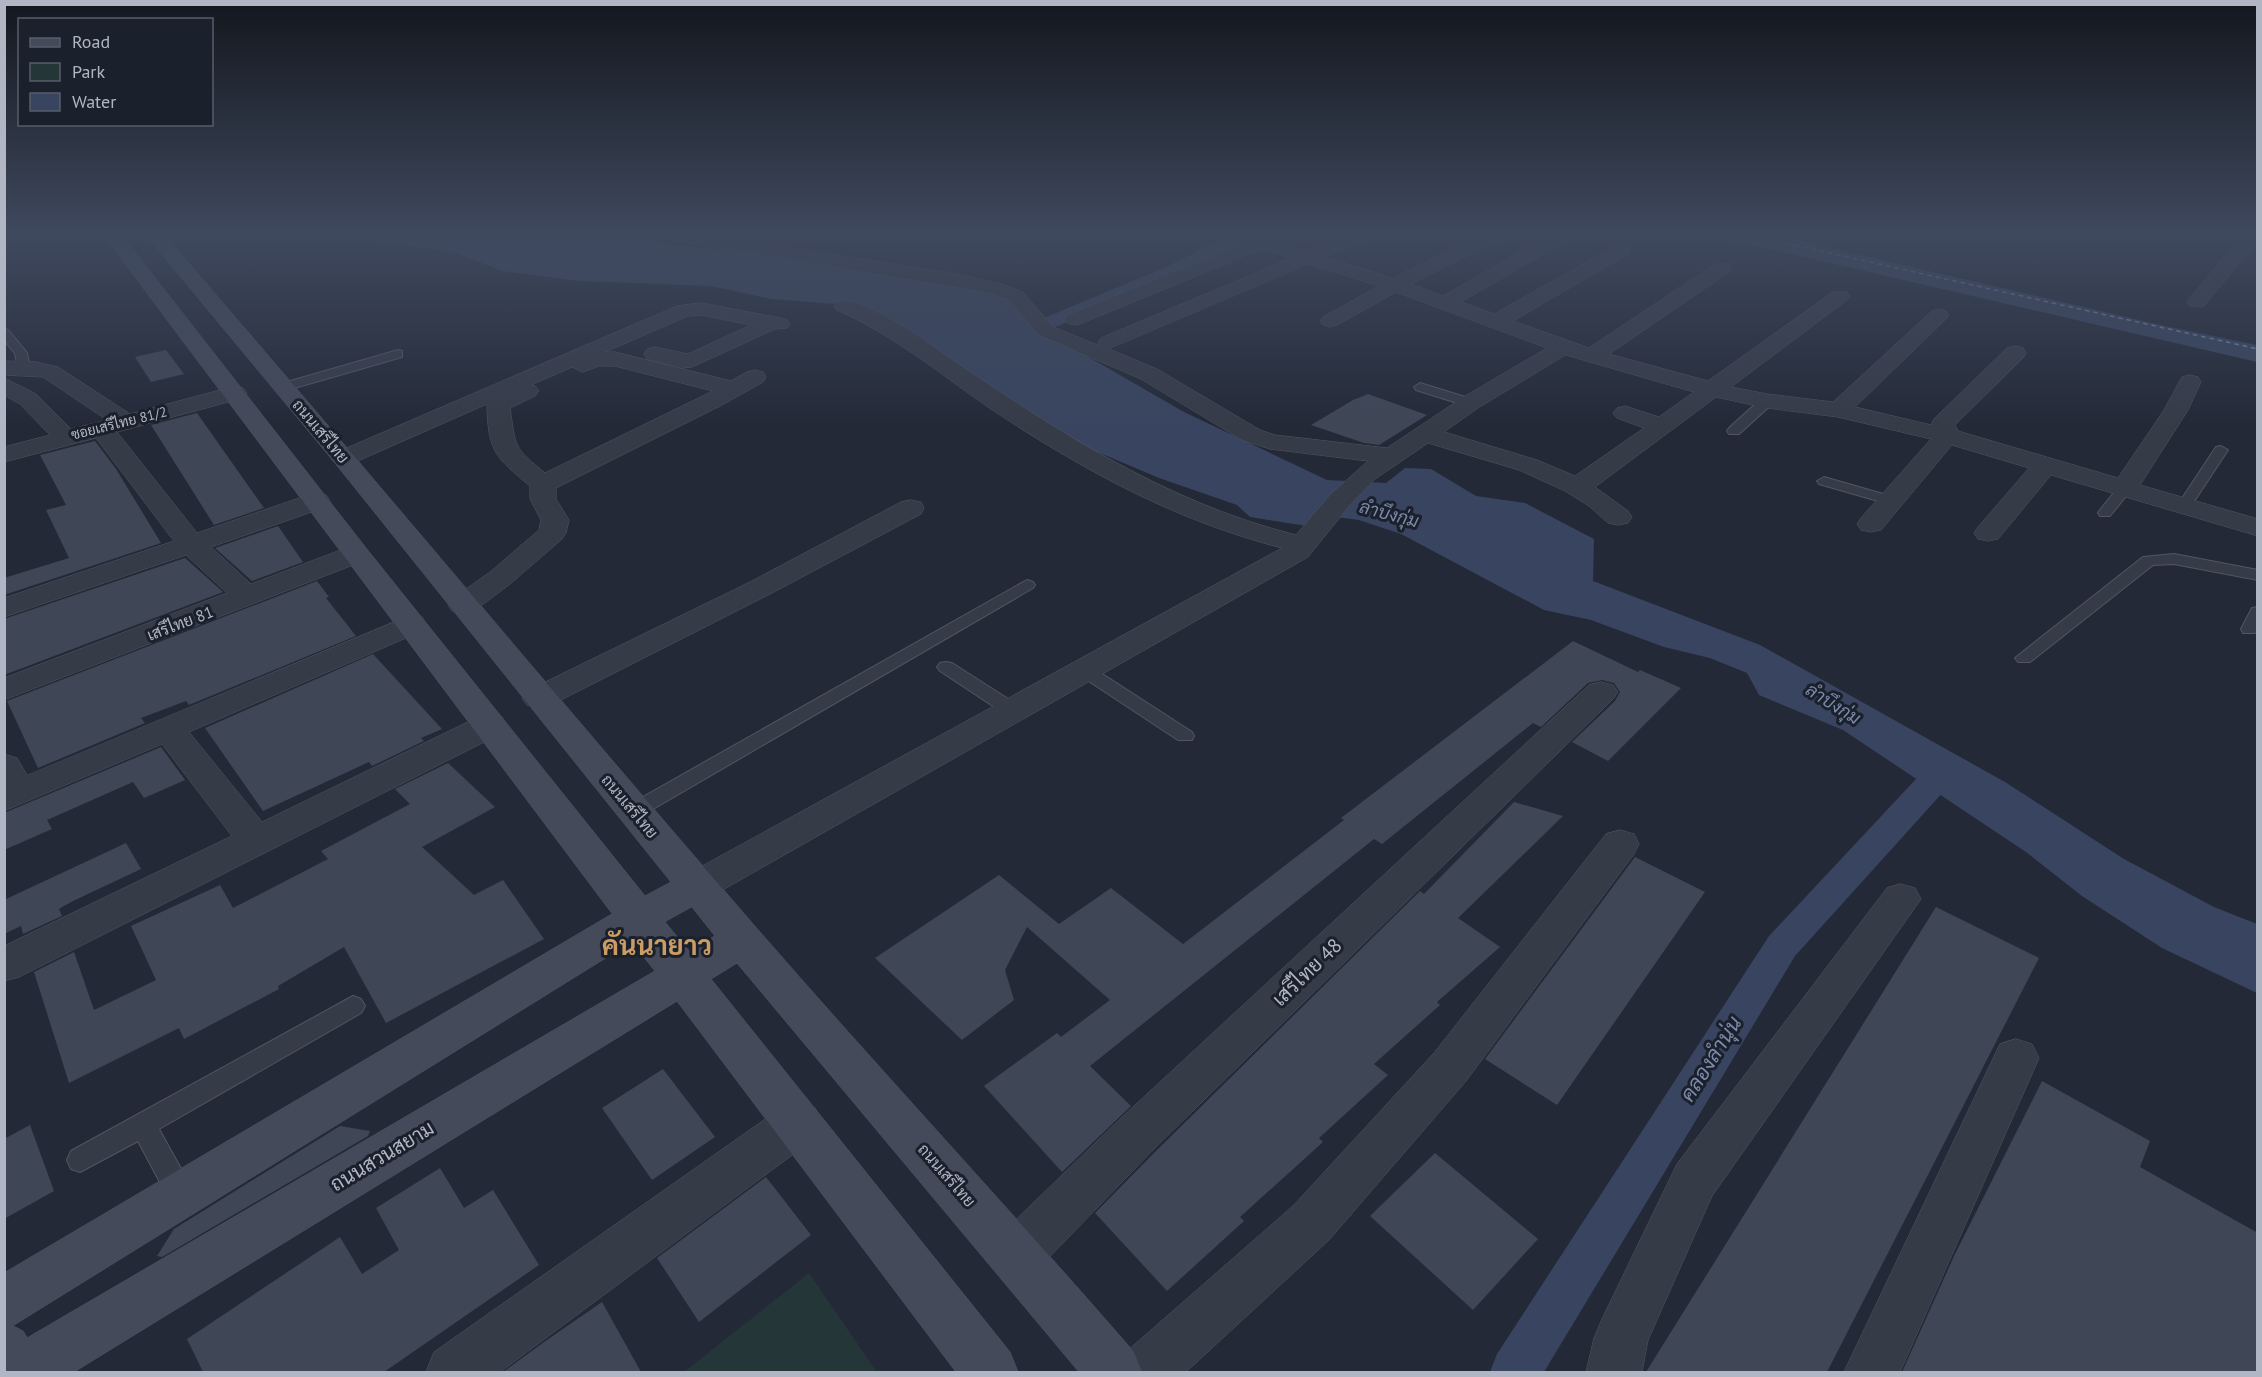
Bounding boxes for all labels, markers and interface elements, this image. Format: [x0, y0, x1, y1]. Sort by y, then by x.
legend [18, 18, 213, 126]
text: Road [72, 30, 110, 53]
text: Park [72, 60, 105, 83]
text: Water [72, 90, 116, 113]
street label: ถนนเสรีไทย [288, 394, 354, 467]
street label: ซอยเสรีไทย 81/2 [69, 402, 169, 444]
water label: ลำบึงกุ่ม [1357, 495, 1421, 533]
street label: เสรีไทย 81 [144, 600, 216, 645]
water label: ลำบึงกุ่ม [1801, 678, 1865, 730]
street label: ถนนเสรีไทย [597, 769, 663, 842]
district label: คันนายาว [602, 928, 712, 962]
street label: เสรีไทย 48 [1267, 932, 1347, 1012]
water label: คลองลำนุ่น [1674, 1010, 1749, 1107]
street label: ถนนสวนสยาม [325, 1115, 439, 1197]
street label: ถนนเสรีไทย [914, 1139, 981, 1211]

